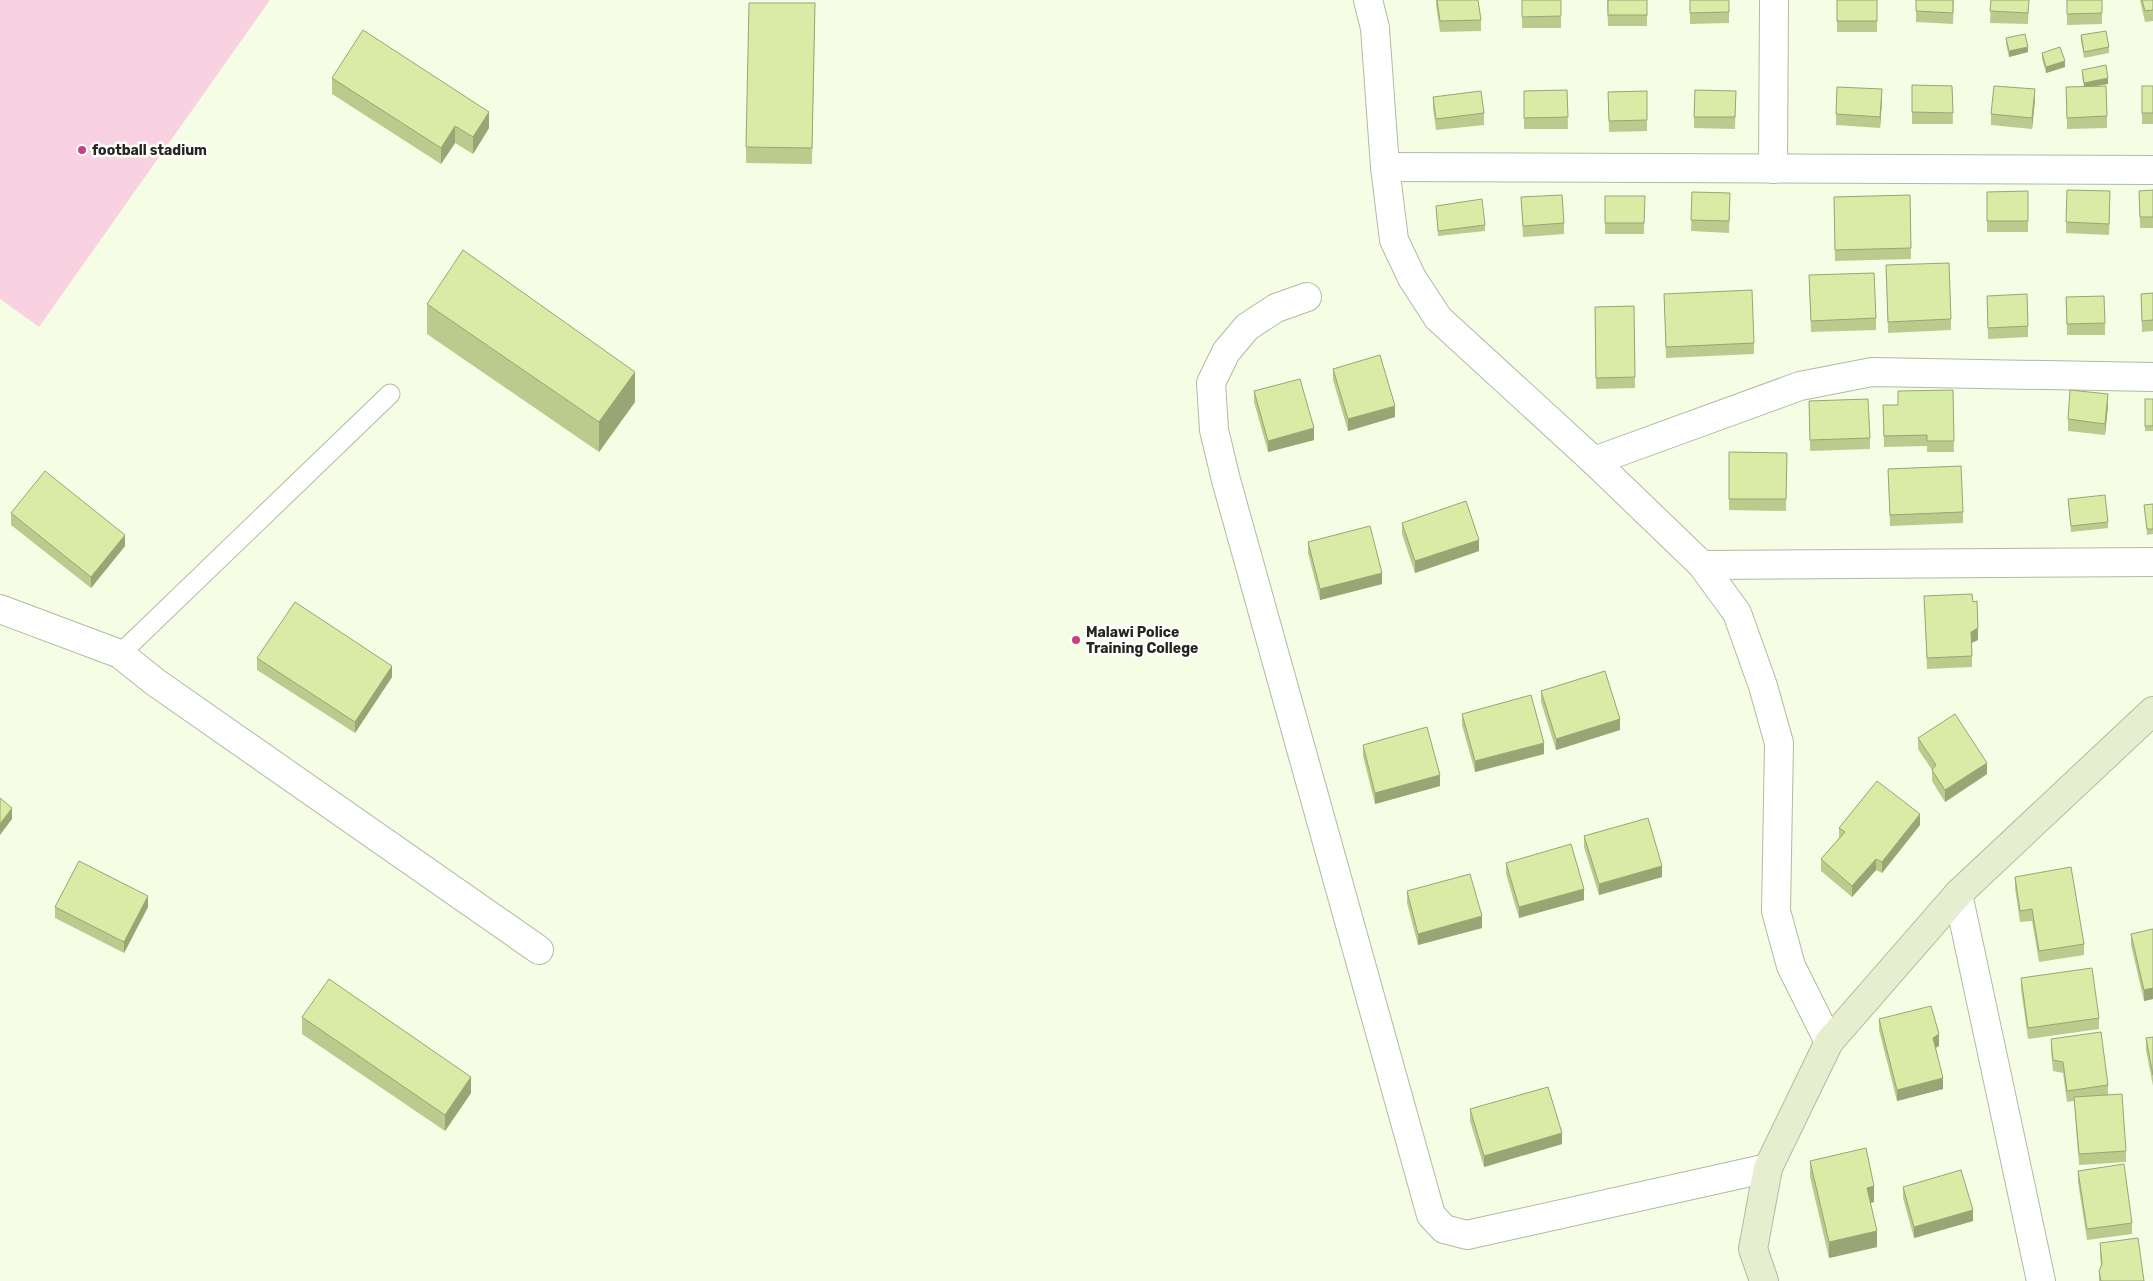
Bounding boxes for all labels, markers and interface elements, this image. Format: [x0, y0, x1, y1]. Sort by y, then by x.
place label: football stadium [92, 142, 207, 159]
marker: football stadium [76, 144, 88, 156]
place label: Malawi Police Training College [1086, 624, 1198, 657]
marker: Malawi Police Training College [1070, 634, 1082, 646]

